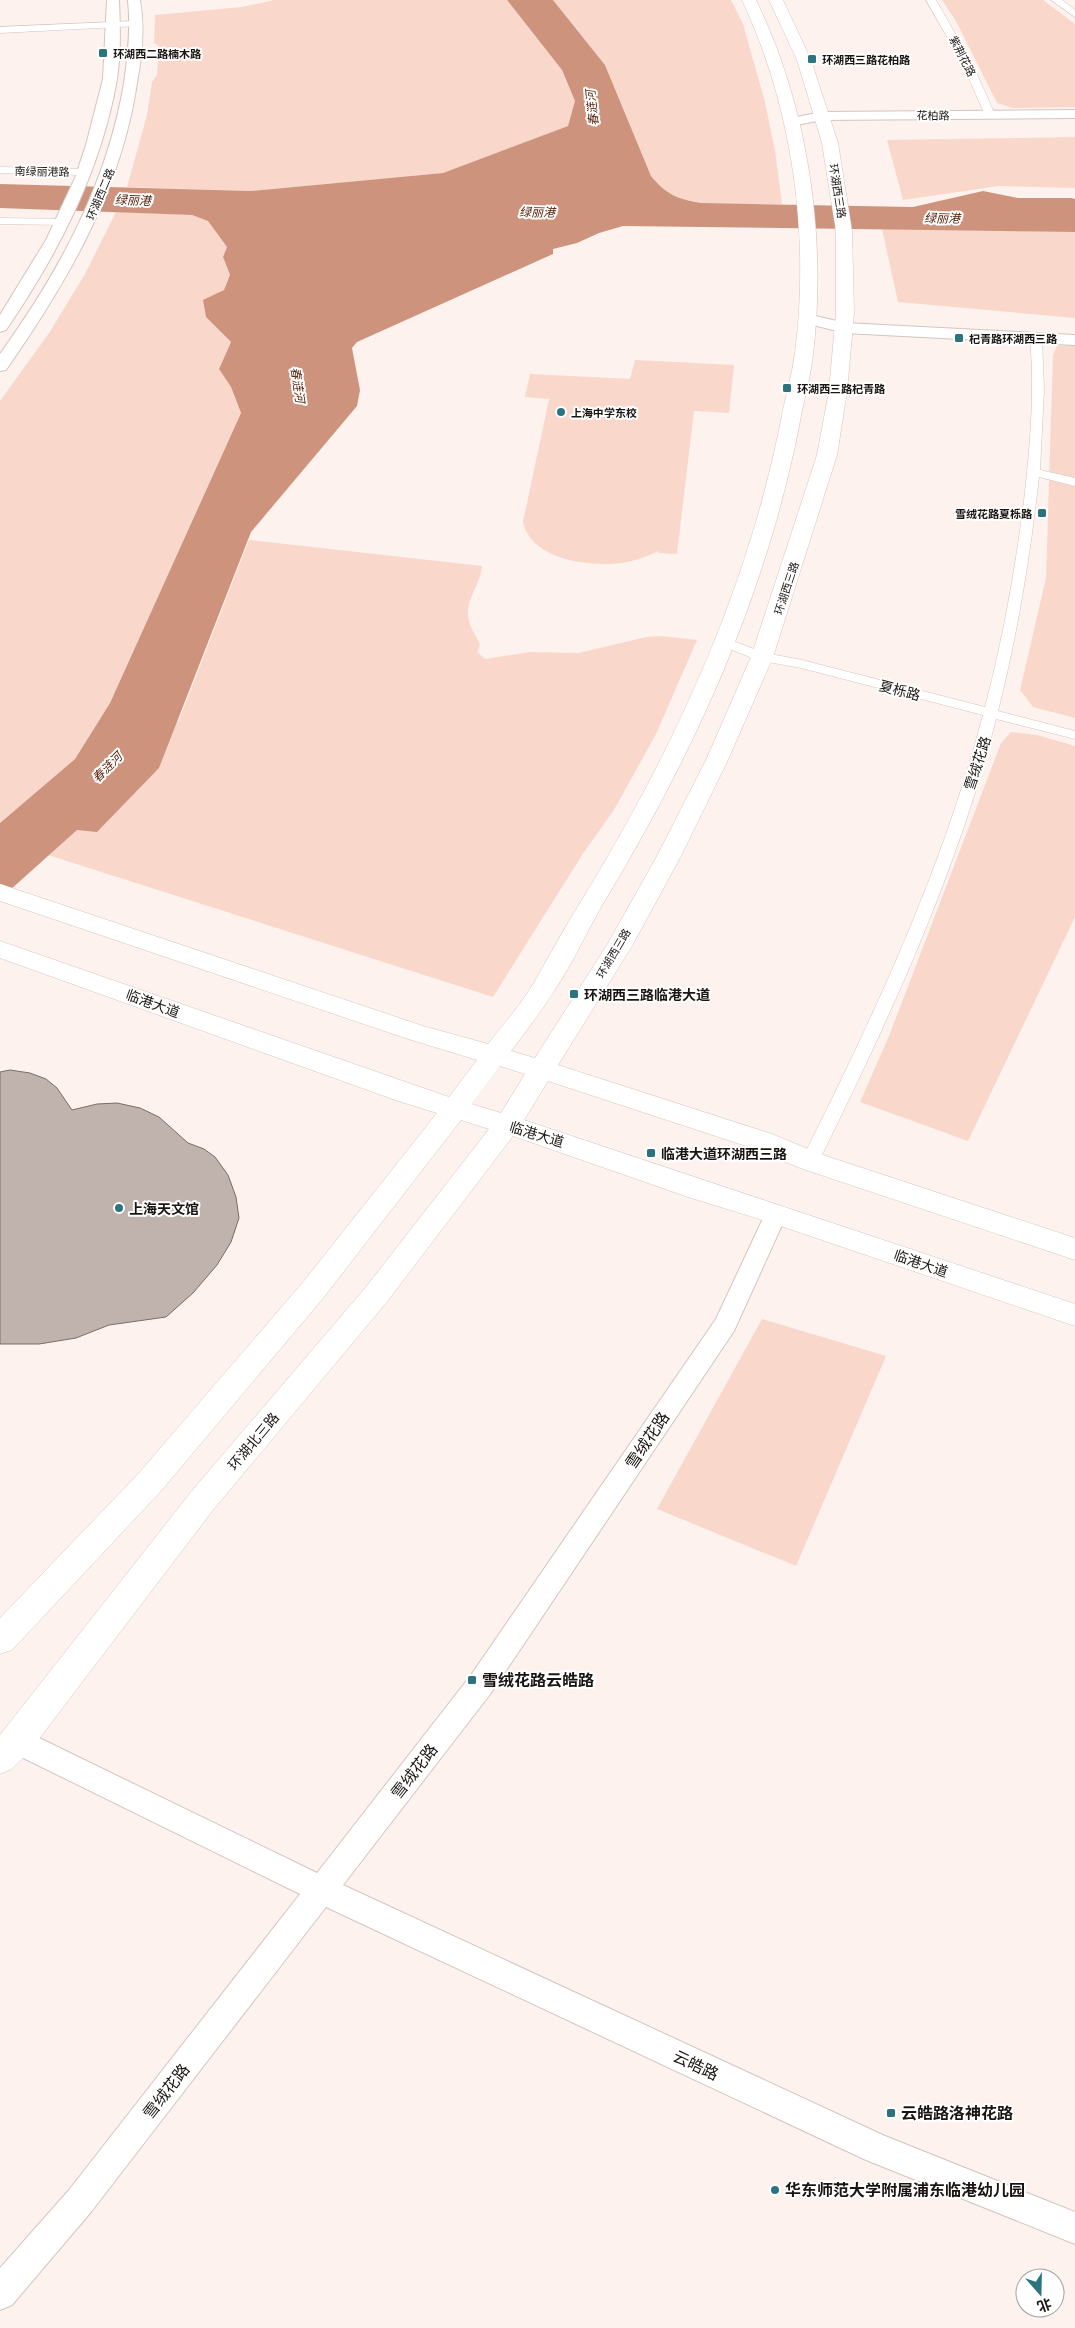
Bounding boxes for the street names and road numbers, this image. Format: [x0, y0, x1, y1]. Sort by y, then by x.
street label: 紫荆花路 [946, 33, 980, 79]
street label: 花柏路 [916, 107, 950, 123]
street label: 南绿丽港路 [14, 163, 70, 179]
street label: 环湖西三路 [826, 163, 850, 219]
street label: 环湖西二路 [82, 166, 118, 222]
street label: 环湖西三路 [770, 560, 802, 616]
street label: 夏栎路 [877, 675, 923, 705]
street label: 雪绒花路 [959, 733, 995, 793]
street label: 环湖西三路 [592, 926, 634, 980]
street label: 临港大道 [123, 984, 183, 1022]
street label: 临港大道 [507, 1117, 567, 1151]
street label: 临港大道 [891, 1245, 951, 1281]
street label: 雪绒花路 [620, 1407, 674, 1473]
street label: 环湖北三路 [223, 1408, 283, 1474]
street label: 雪绒花路 [386, 1739, 442, 1803]
street label: 云皓路 [670, 2045, 722, 2085]
street label: 雪绒花路 [138, 2059, 194, 2123]

